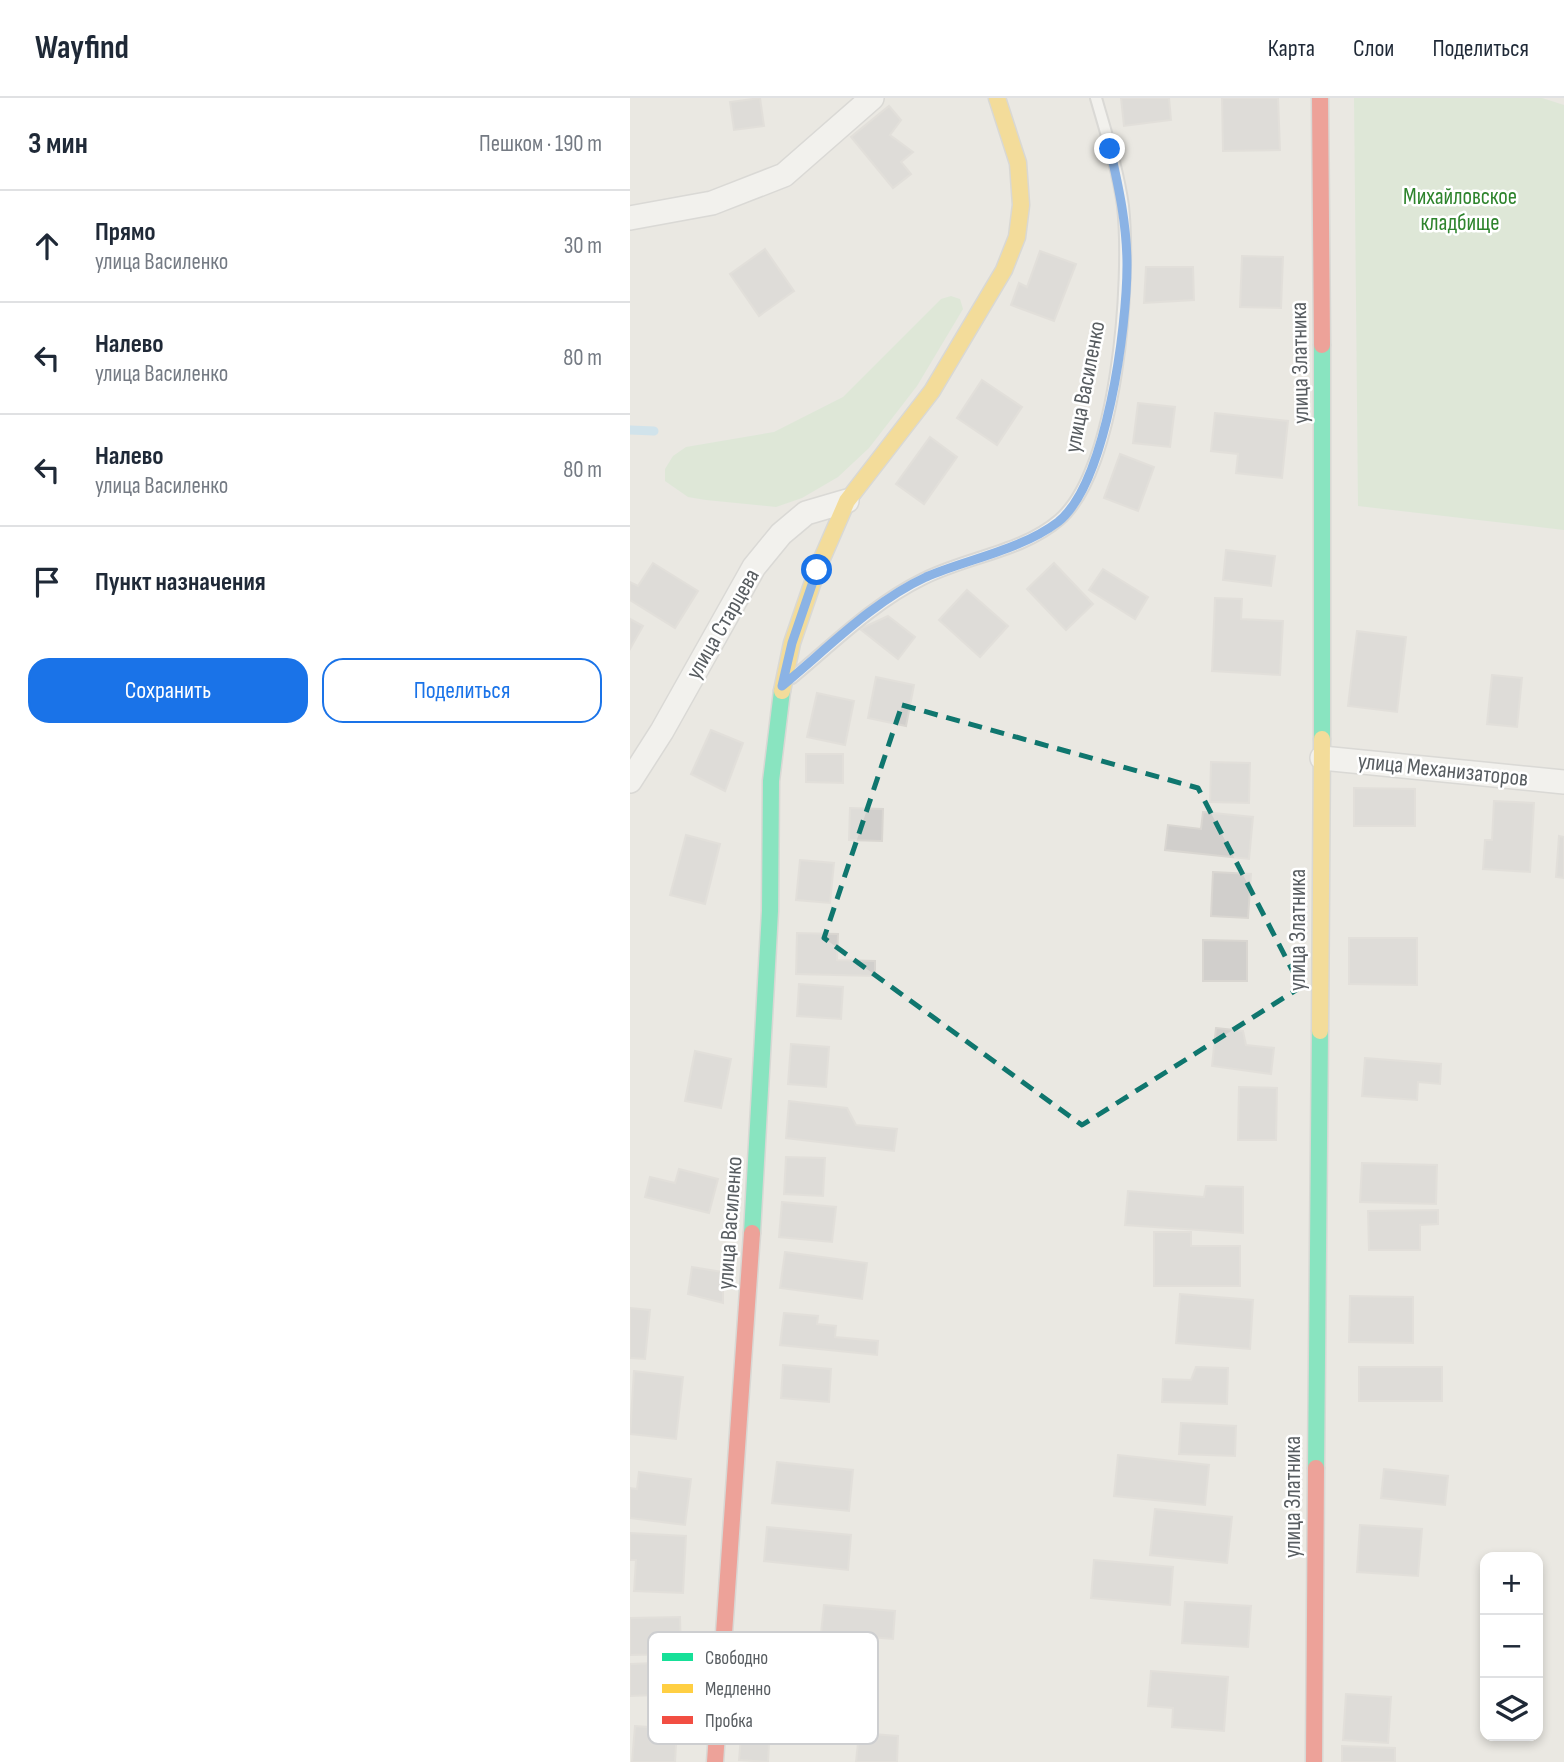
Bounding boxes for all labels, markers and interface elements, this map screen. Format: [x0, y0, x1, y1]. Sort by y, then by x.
text: Wayfind [35, 28, 129, 68]
text: Карта [1268, 34, 1315, 63]
text: Слои [1353, 34, 1394, 63]
text: Поделиться [1432, 34, 1529, 63]
text: 3 мин [28, 126, 88, 162]
text: Пешком · 190 m [479, 130, 602, 158]
route end [1094, 133, 1125, 164]
park label: Михайловское кладбище [1403, 183, 1517, 237]
text: Прямо [95, 217, 156, 248]
icon: ahead [28, 227, 66, 265]
text: 30 m [564, 232, 602, 260]
text: улица Василенко [95, 248, 228, 276]
street label: улица Златника [1285, 302, 1315, 424]
street label: улица Василенко [1059, 319, 1111, 455]
text: Налево [95, 329, 164, 360]
icon: left [28, 339, 66, 377]
text: 80 m [563, 344, 602, 372]
text: улица Василенко [95, 360, 228, 388]
text: Налево [95, 441, 164, 472]
icon: left [28, 451, 66, 489]
text: 80 m [563, 456, 602, 484]
text: улица Василенко [95, 472, 228, 500]
route start [801, 554, 832, 585]
icon: arrive [28, 563, 66, 601]
street label: улица Старцева [680, 564, 766, 684]
text: Пункт назначения [95, 567, 266, 598]
button: Сохранить [28, 658, 308, 723]
button: Поделиться [322, 658, 602, 723]
street label: улица Механизаторов [1356, 747, 1530, 793]
street label: улица Златника [1284, 869, 1312, 991]
street label: улица Василенко [711, 1156, 749, 1290]
street label: улица Златника [1279, 1436, 1307, 1558]
map controls [1480, 1552, 1543, 1741]
button: + [1480, 1552, 1543, 1615]
button: − [1480, 1615, 1543, 1678]
legend [648, 1632, 878, 1744]
text: Свободно [705, 1647, 768, 1670]
text: Медленно [705, 1678, 771, 1701]
button: layers [1480, 1678, 1543, 1741]
text: Пробка [705, 1710, 753, 1733]

